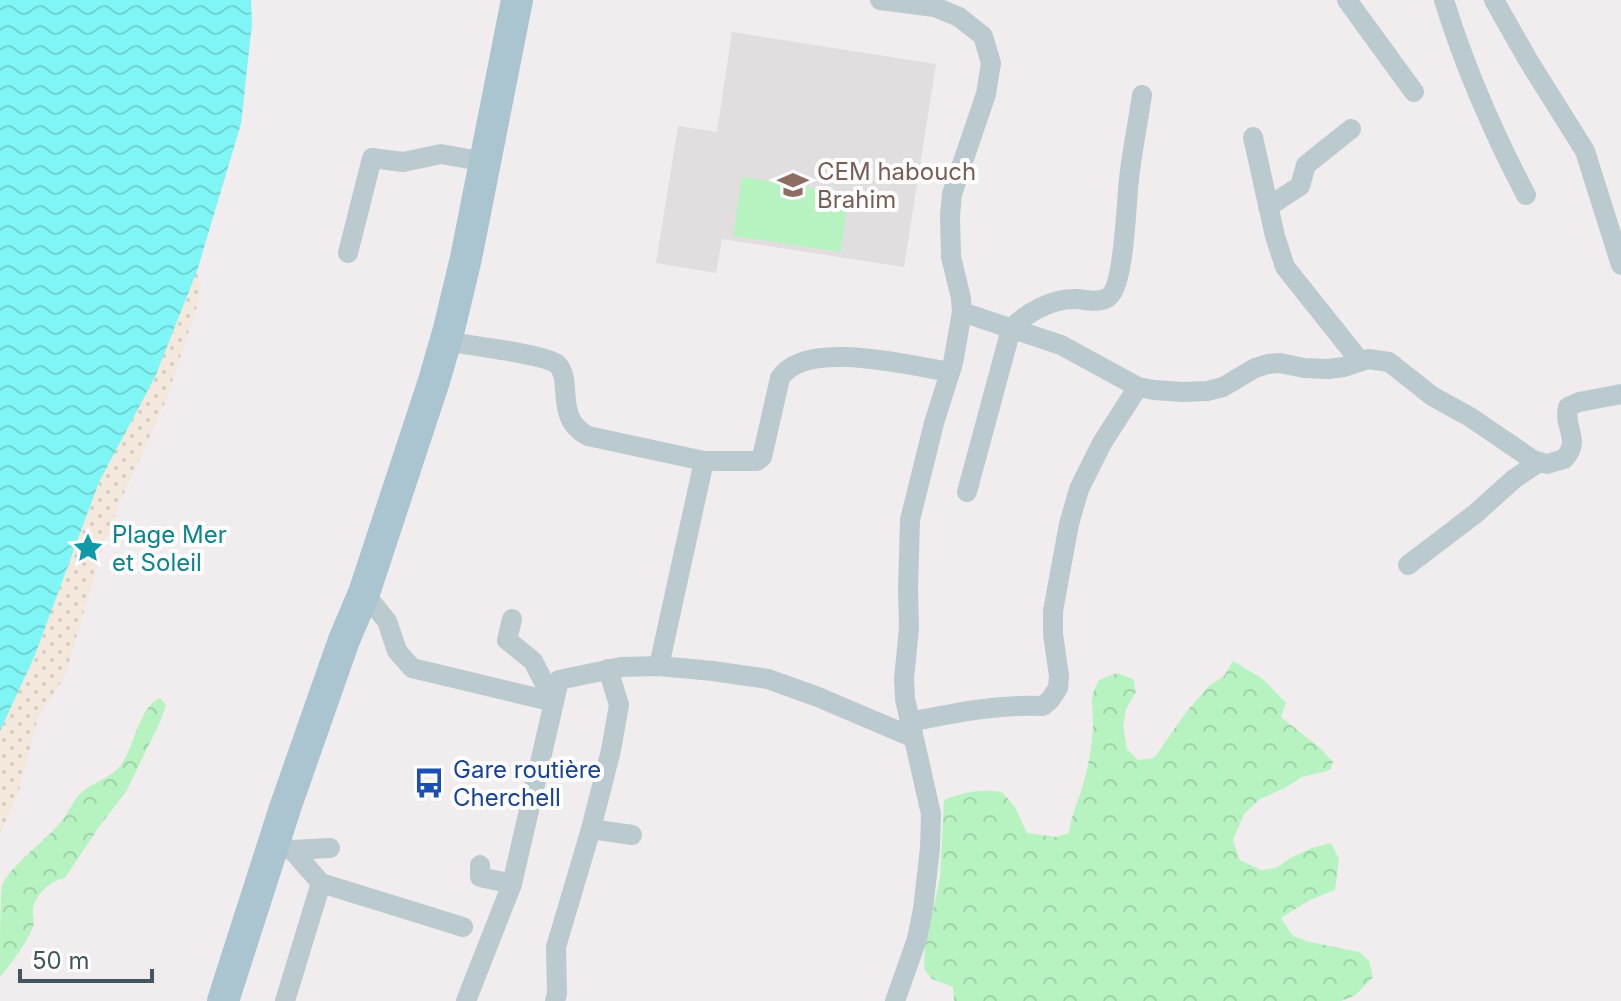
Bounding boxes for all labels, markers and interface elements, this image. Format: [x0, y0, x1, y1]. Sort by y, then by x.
place label: CEM habouch Brahim [817, 157, 976, 214]
school or university icon: CEM habouch Brahim [776, 168, 810, 202]
place label: Plage Mer et Soleil [112, 520, 227, 577]
place icon: Plage Mer et Soleil [71, 531, 105, 565]
place label: Gare routière Cherchell [453, 755, 601, 812]
bus stop icon: Gare routière Cherchell [412, 766, 446, 800]
scale bar [20, 933, 152, 983]
text: 50 m [32, 946, 90, 975]

